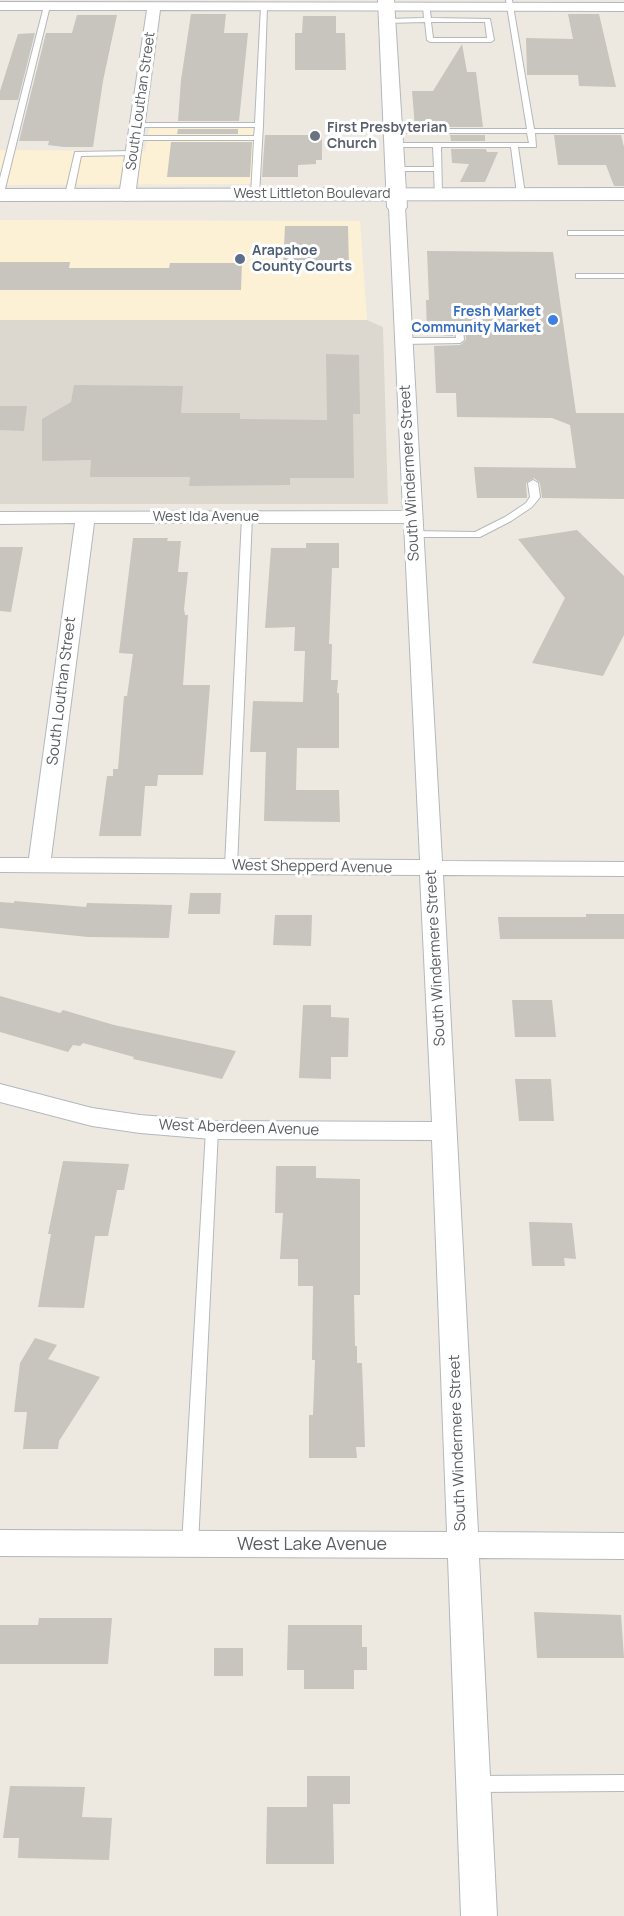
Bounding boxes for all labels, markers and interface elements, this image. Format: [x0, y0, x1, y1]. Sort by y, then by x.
street label: South Louthan Street [123, 31, 159, 171]
place label: First Presbyterian Church [327, 120, 447, 152]
marker: First Presbyterian Church [308, 129, 322, 143]
street label: West Littleton Boulevard [233, 186, 391, 202]
place label: Arapahoe County Courts [252, 243, 352, 276]
marker: Arapahoe County Courts [233, 252, 247, 266]
place label: Fresh Market Community Market [411, 304, 541, 336]
marker: Fresh Market Community Market [546, 313, 560, 327]
street label: South Windermere Street [396, 384, 424, 562]
street label: West Ida Avenue [153, 509, 259, 525]
street label: South Louthan Street [44, 616, 80, 766]
street label: West Shepperd Avenue [232, 857, 392, 877]
street label: South Windermere Street [422, 869, 450, 1047]
street label: West Aberdeen Avenue [158, 1116, 320, 1140]
street label: South Windermere Street [446, 1354, 470, 1532]
street label: West Lake Avenue [237, 1534, 387, 1556]

